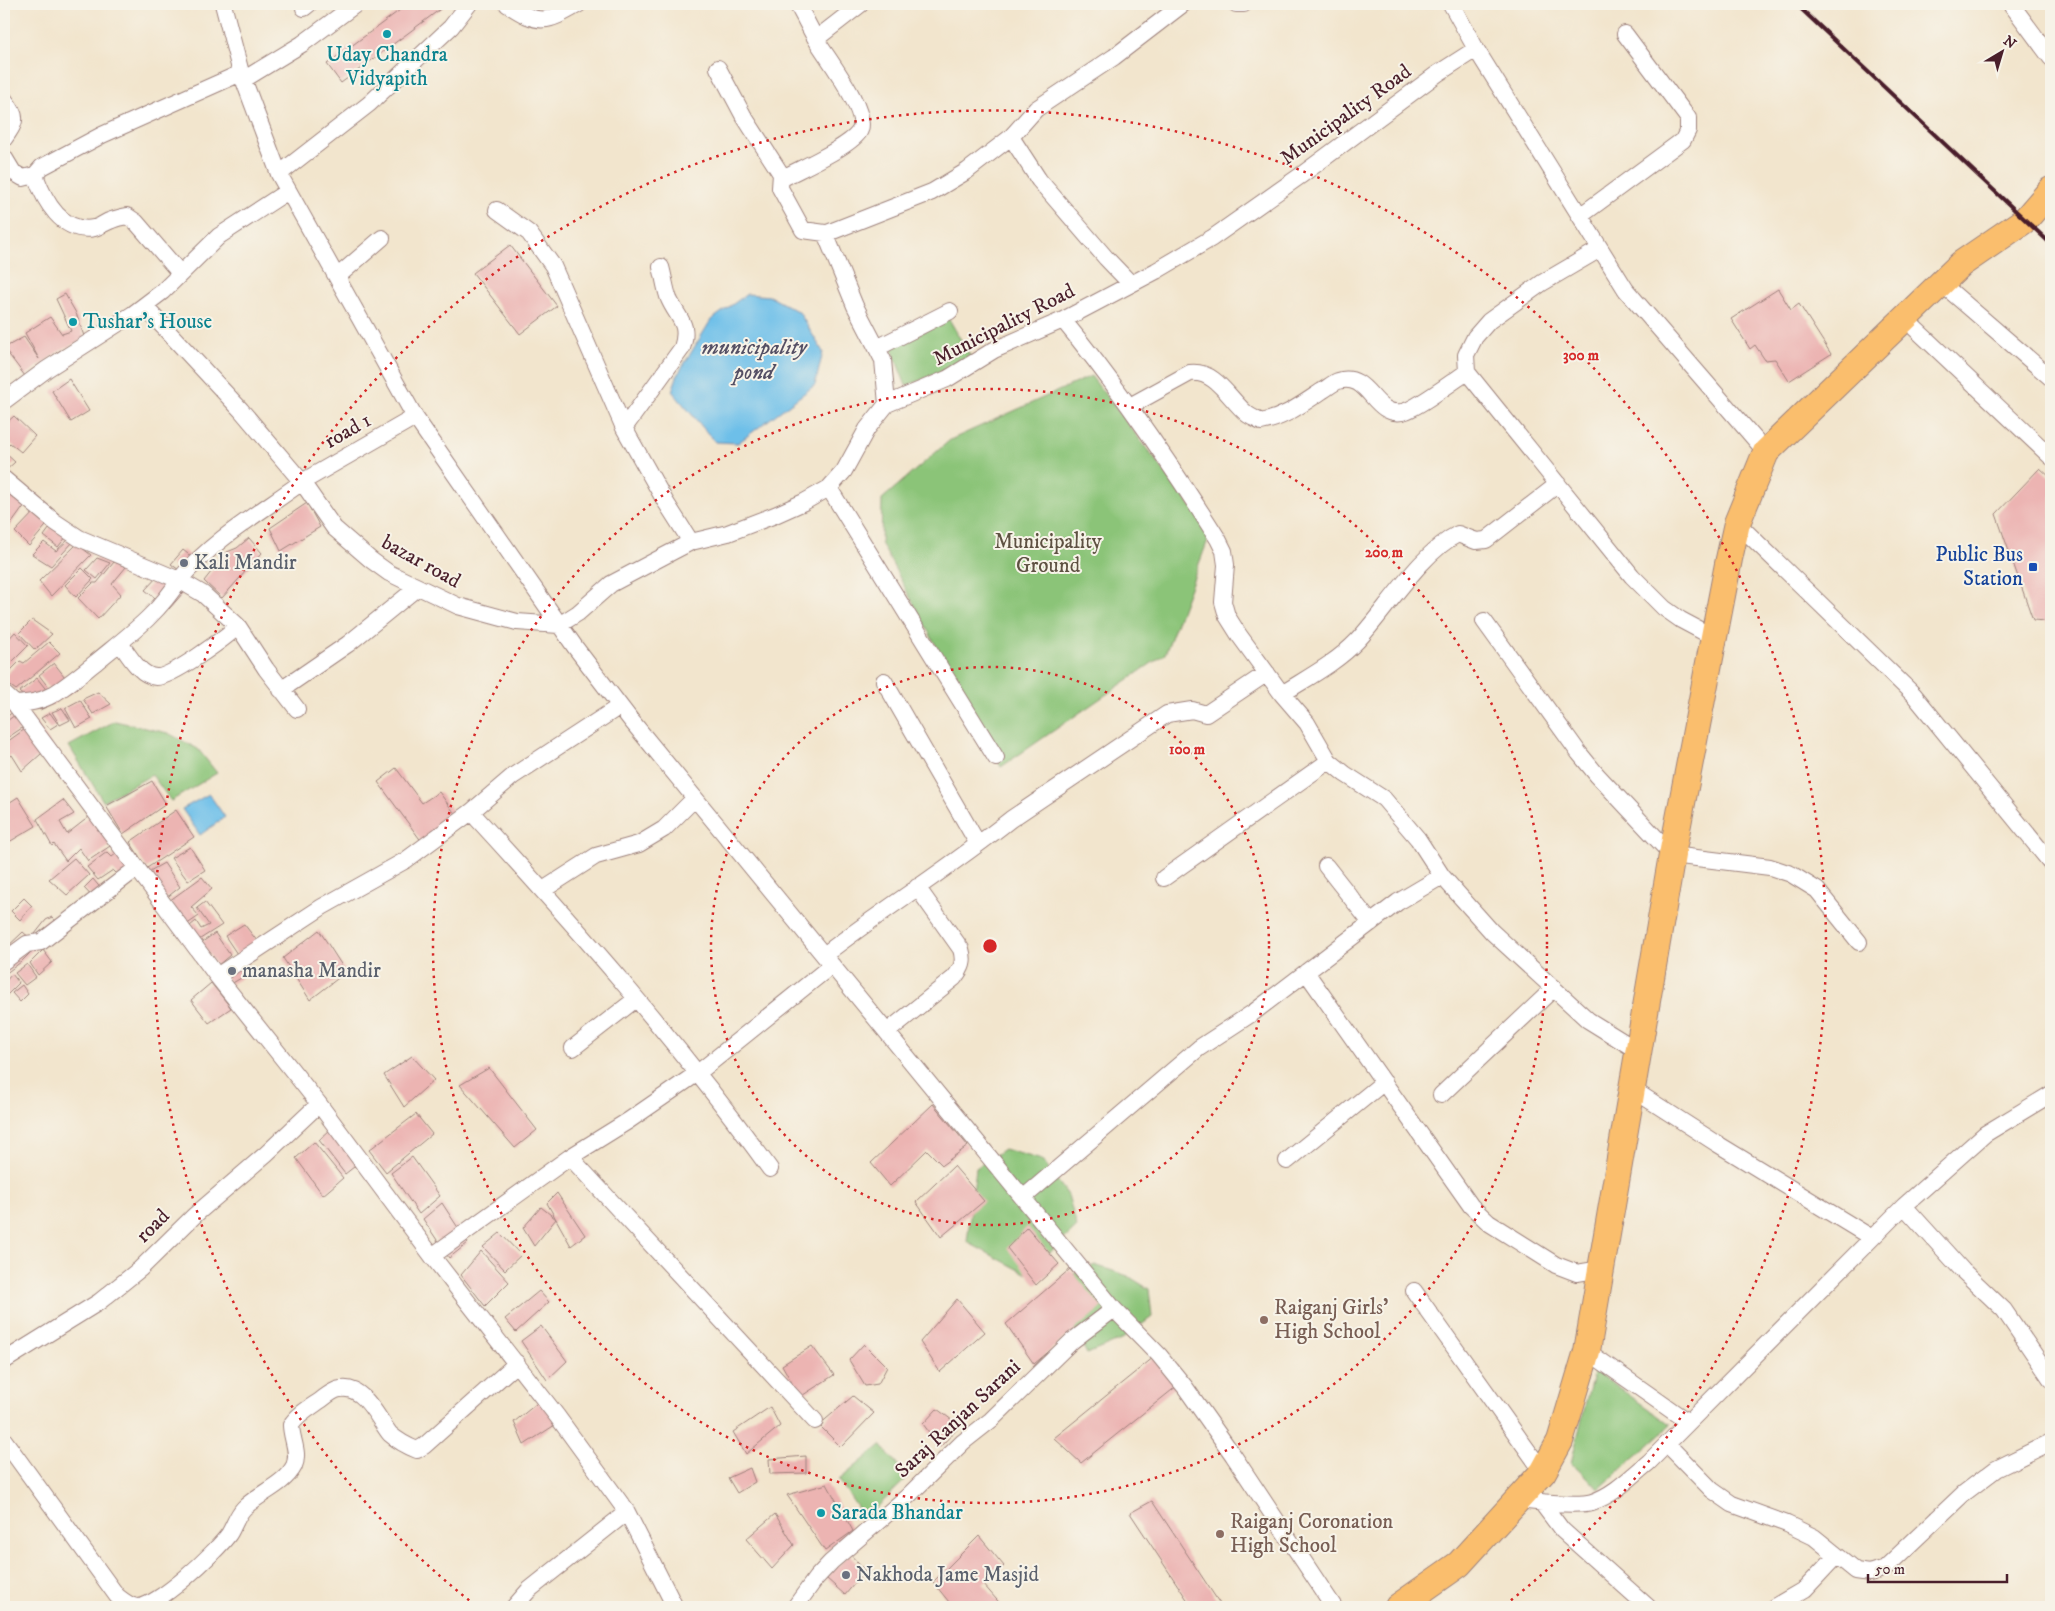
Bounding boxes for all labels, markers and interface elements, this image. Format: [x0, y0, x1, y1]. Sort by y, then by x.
marker: Uday Chandra Vidyapith [381, 28, 393, 40]
north arrow [1978, 28, 2028, 78]
text: N [1999, 32, 2020, 53]
place label: Uday Chandra Vidyapith [326, 42, 448, 92]
street label: Municipality Road [1275, 58, 1417, 171]
street label: Municipality Road [929, 278, 1080, 372]
place label: Tushar's House [83, 309, 213, 335]
marker: Tushar's House [67, 316, 79, 328]
water label: municipality pond [701, 334, 808, 386]
text: 300 m [1563, 346, 1600, 365]
street label: road 1 [320, 407, 376, 455]
park label: Municipality Ground [994, 529, 1103, 579]
street label: bazar road [377, 530, 466, 595]
place label: Public Bus Station [1935, 542, 2023, 592]
text: 200 m [1365, 543, 1404, 562]
place label: Kali Mandir [194, 550, 297, 576]
marker: Kali Mandir [178, 557, 190, 569]
marker: Public Bus Station [2027, 561, 2039, 573]
text: 100 m [1169, 740, 1206, 759]
centre of rings [981, 937, 999, 955]
place label: manasha Mandir [242, 958, 381, 984]
marker: manasha Mandir [226, 965, 238, 977]
street label: road [131, 1203, 176, 1248]
place label: Raiganj Girls' High School [1274, 1295, 1388, 1345]
marker: Raiganj Girls' High School [1258, 1314, 1270, 1326]
street label: Saraj Ranjan Sarani [890, 1354, 1026, 1484]
place label: Sarada Bhandar [831, 1500, 963, 1526]
marker: Sarada Bhandar [815, 1507, 827, 1519]
place label: Raiganj Coronation High School [1230, 1509, 1393, 1559]
marker: Raiganj Coronation High School [1214, 1528, 1226, 1540]
scale bar [1868, 1551, 2006, 1583]
text: 50 m [1875, 1560, 1905, 1579]
place label: Nakhoda Jame Masjid [856, 1562, 1039, 1588]
marker: Nakhoda Jame Masjid [840, 1569, 852, 1581]

